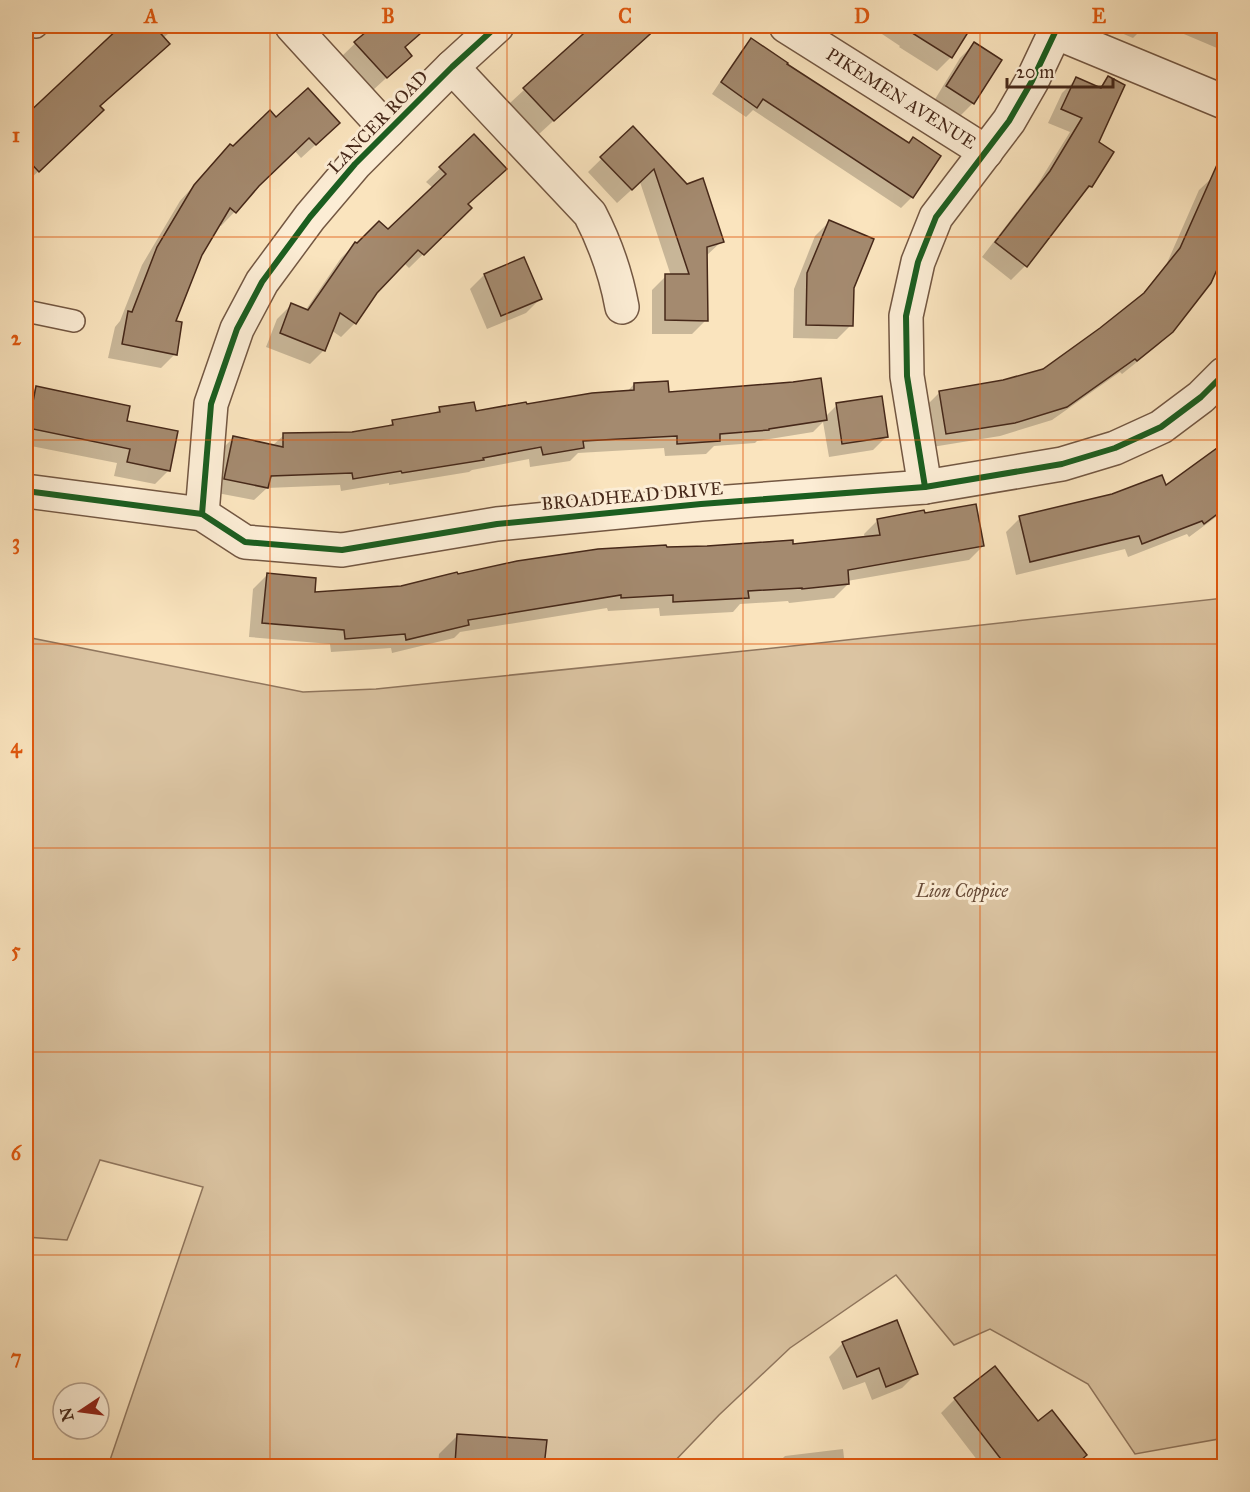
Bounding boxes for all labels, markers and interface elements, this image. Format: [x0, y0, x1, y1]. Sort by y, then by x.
text: A [142, 4, 158, 28]
text: B [381, 4, 395, 28]
text: C [618, 4, 632, 28]
text: D [854, 4, 870, 28]
text: E [1092, 4, 1107, 28]
street label: PIKEMEN AVENUE [822, 43, 980, 154]
scale bar [1007, 51, 1114, 89]
text: 20 m [1016, 61, 1054, 83]
street label: LANCER ROAD [323, 66, 433, 178]
text: 1 [12, 123, 20, 147]
text: 2 [11, 326, 22, 350]
street label: BROADHEAD DRIVE [540, 477, 724, 515]
text: 3 [12, 530, 20, 555]
text: 4 [10, 734, 22, 759]
park label: Lion Coppice [915, 880, 1009, 903]
text: 5 [11, 938, 21, 962]
text: 6 [11, 1141, 23, 1165]
text: 7 [11, 1345, 22, 1369]
north arrow [51, 1381, 111, 1441]
text: N [56, 1405, 78, 1423]

